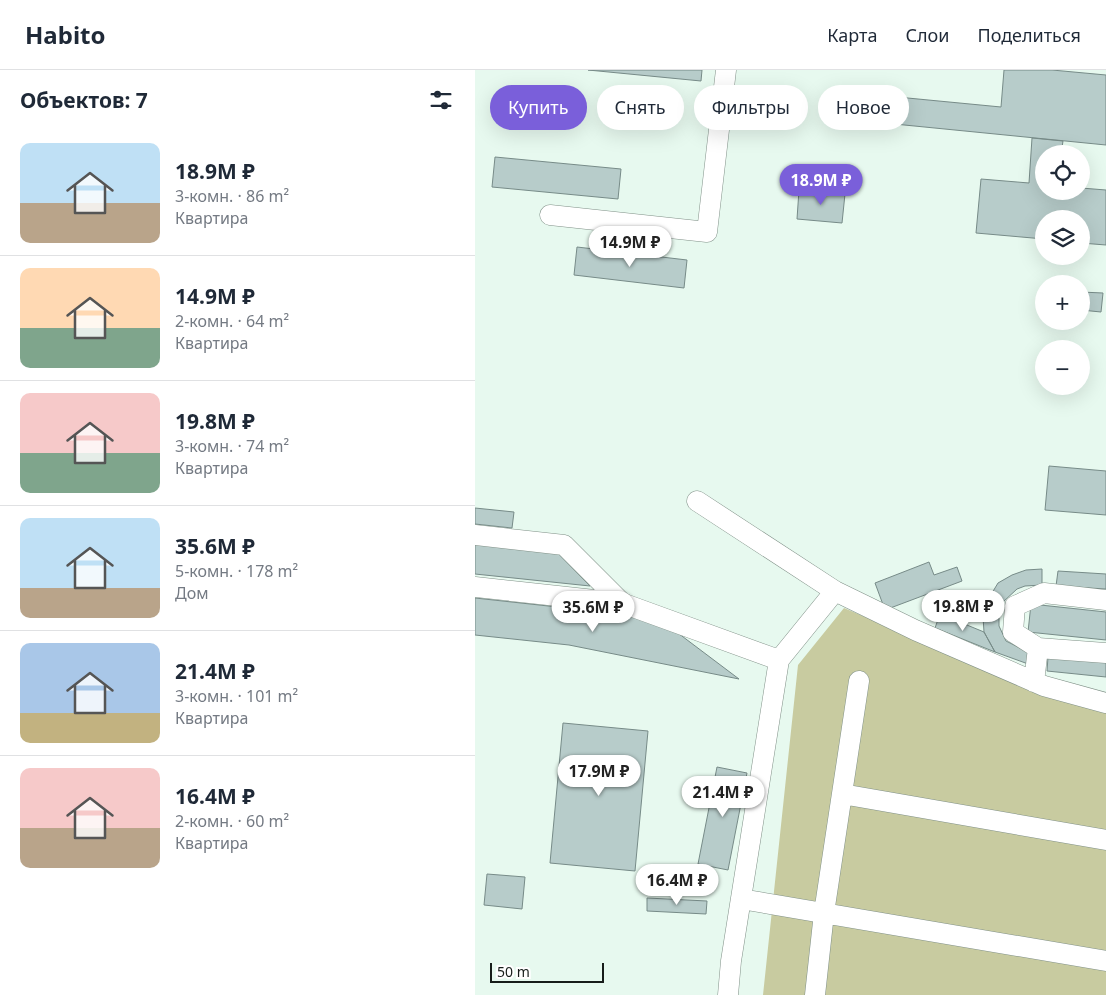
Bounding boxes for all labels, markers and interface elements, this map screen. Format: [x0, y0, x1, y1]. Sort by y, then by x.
text: Habito [25, 18, 106, 51]
text: Карта [827, 23, 877, 47]
text: Слои [905, 23, 949, 47]
text: Поделиться [977, 23, 1081, 47]
chip: Купить [490, 85, 587, 130]
chip: Снять [597, 85, 684, 130]
chip: Фильтры [694, 85, 808, 130]
chip: Новое [818, 85, 909, 130]
text: Объектов: 7 [20, 86, 148, 114]
icon: filters [427, 86, 455, 114]
map controls [1035, 145, 1090, 395]
button: locate [1035, 145, 1090, 200]
text: 18.9M ₽ [175, 157, 255, 185]
icon: home [60, 163, 120, 223]
pin: 18.9M ₽ [775, 164, 867, 206]
text: 18.9M ₽ [791, 169, 851, 191]
text: 3-комн. · 86 m² [175, 185, 289, 207]
text: Квартира [175, 207, 249, 229]
button: layers [1035, 210, 1090, 265]
pin: 14.9M ₽ [584, 226, 676, 268]
text: 14.9M ₽ [600, 231, 660, 253]
button: + [1035, 275, 1090, 330]
text: 14.9M ₽ [175, 282, 255, 310]
icon: home [60, 288, 120, 348]
text: 2-комн. · 64 m² [175, 310, 289, 332]
text: Квартира [175, 332, 249, 354]
button: − [1035, 340, 1090, 395]
text: 19.8M ₽ [175, 407, 255, 435]
icon: home [60, 413, 120, 473]
text: 3-комн. · 74 m² [175, 435, 289, 457]
text: Квартира [175, 457, 249, 479]
text: 35.6M ₽ [175, 532, 255, 560]
icon: home [60, 538, 120, 598]
text: 5-комн. · 178 m² [175, 560, 298, 582]
text: Дом [175, 582, 208, 604]
pin: 35.6M ₽ [547, 590, 639, 633]
pin: 19.8M ₽ [917, 590, 1009, 632]
text: 19.8M ₽ [933, 595, 993, 617]
text: 35.6M ₽ [563, 596, 623, 618]
text: 21.4M ₽ [175, 657, 255, 685]
icon: home [60, 663, 120, 723]
text: 3-комн. · 101 m² [175, 685, 298, 707]
text: Квартира [175, 707, 249, 729]
pin: 17.9M ₽ [553, 754, 645, 797]
text: 17.9M ₽ [569, 760, 629, 782]
pin: 21.4M ₽ [677, 776, 769, 818]
text: 21.4M ₽ [693, 781, 753, 803]
text: 16.4M ₽ [175, 782, 255, 810]
icon: home [60, 788, 120, 848]
text: 2-комн. · 60 m² [175, 810, 289, 832]
text: Квартира [175, 832, 249, 854]
pin: 16.4M ₽ [631, 864, 723, 906]
text: 16.4M ₽ [647, 869, 707, 891]
scale bar [490, 960, 604, 983]
text: 50 m [497, 962, 530, 981]

